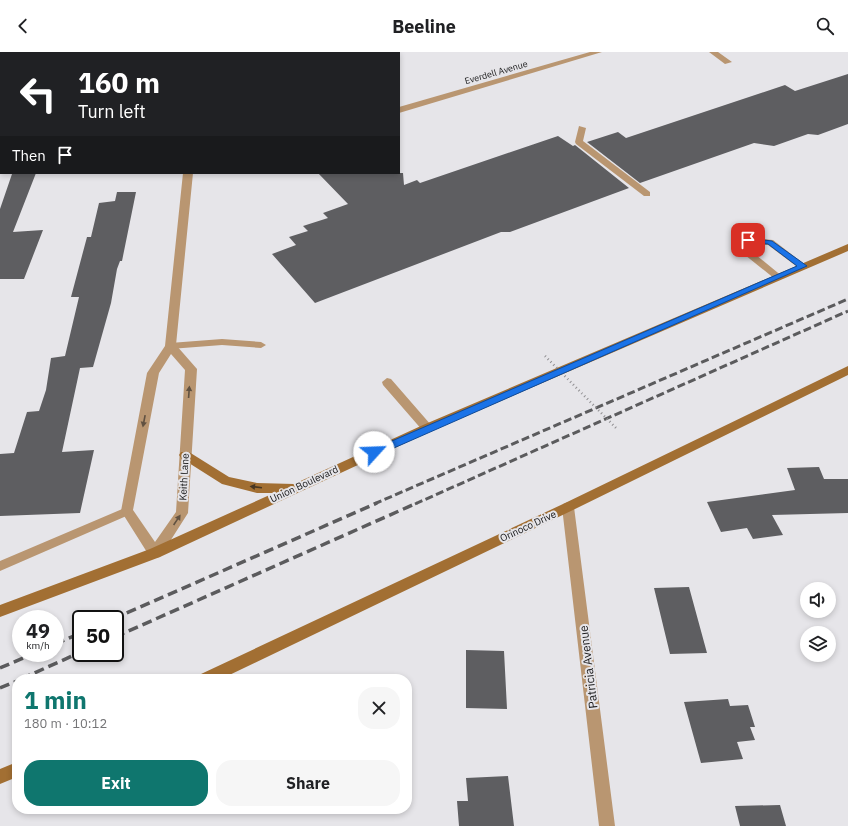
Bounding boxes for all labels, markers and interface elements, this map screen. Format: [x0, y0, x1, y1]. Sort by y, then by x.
icon: back [12, 15, 34, 37]
text: Beeline [392, 15, 456, 38]
icon: search [814, 15, 836, 37]
street label: Everdell Avenue [463, 58, 529, 86]
text: 160 m [78, 64, 160, 101]
icon: left [12, 68, 64, 120]
text: Turn left [78, 100, 146, 123]
icon: arrive [54, 144, 76, 166]
text: Then [12, 146, 46, 165]
pin [731, 223, 765, 257]
icon: arrive [737, 229, 759, 251]
one-way arrow [186, 386, 193, 398]
one-way arrow [141, 415, 147, 427]
position arrow [353, 431, 395, 473]
street label: Keith Lane [176, 453, 192, 501]
street label: Union Boulevard [268, 462, 340, 506]
one-way arrow [250, 484, 263, 490]
street label: Orinoco Drive [498, 507, 559, 545]
one-way arrow [173, 515, 181, 526]
map controls [800, 582, 836, 662]
button: sound [800, 582, 836, 618]
speed limit sign: 50 [72, 610, 124, 662]
text: 49 [26, 617, 50, 644]
street label: Patricia Avenue [575, 624, 601, 709]
button: layers [800, 626, 836, 662]
text: km/h [26, 639, 50, 652]
text: 1 min [24, 684, 87, 716]
button: close [358, 687, 400, 729]
text: 180 m · 10:12 [24, 715, 107, 732]
button: Exit [24, 760, 208, 806]
button: Share [216, 760, 400, 806]

